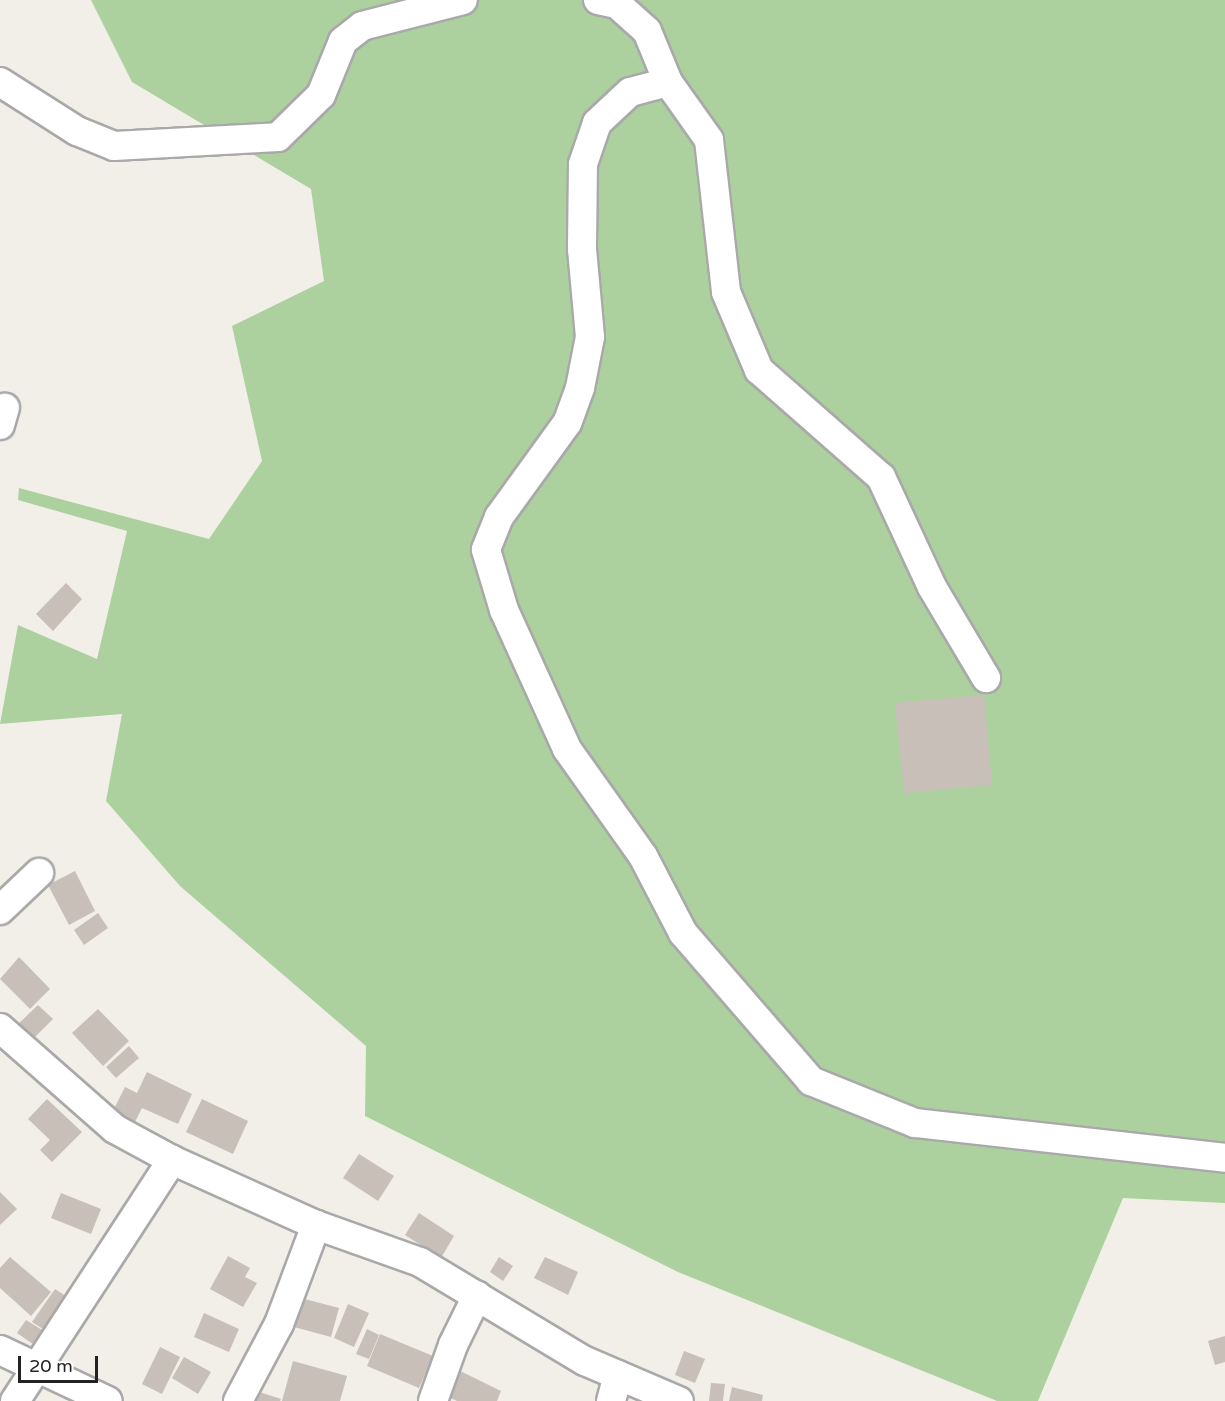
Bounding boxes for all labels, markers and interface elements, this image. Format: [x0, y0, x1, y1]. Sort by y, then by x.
scale bar [21, 1344, 100, 1382]
text: 20 m [29, 1355, 73, 1377]

